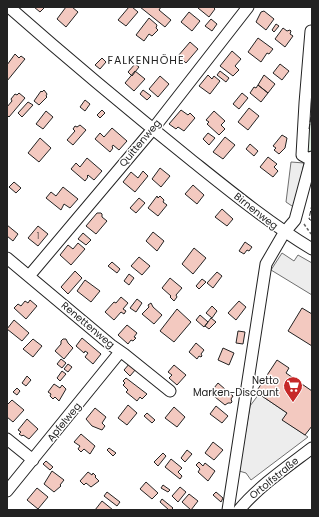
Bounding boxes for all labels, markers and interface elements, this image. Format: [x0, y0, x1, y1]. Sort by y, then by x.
district label: FALKENHÖHE [107, 52, 185, 68]
street label: Quittenweg [116, 116, 164, 170]
street label: Birnenweg [231, 189, 281, 233]
house number: 1 [37, 231, 39, 242]
street label: Renettenweg [58, 298, 118, 352]
place label: Netto Marken-Discount [193, 373, 279, 400]
supermarket icon: Netto Marken-Discount [282, 375, 304, 403]
street label: Apfelweg [44, 399, 84, 445]
street label: Ortolfstraße [246, 453, 302, 503]

